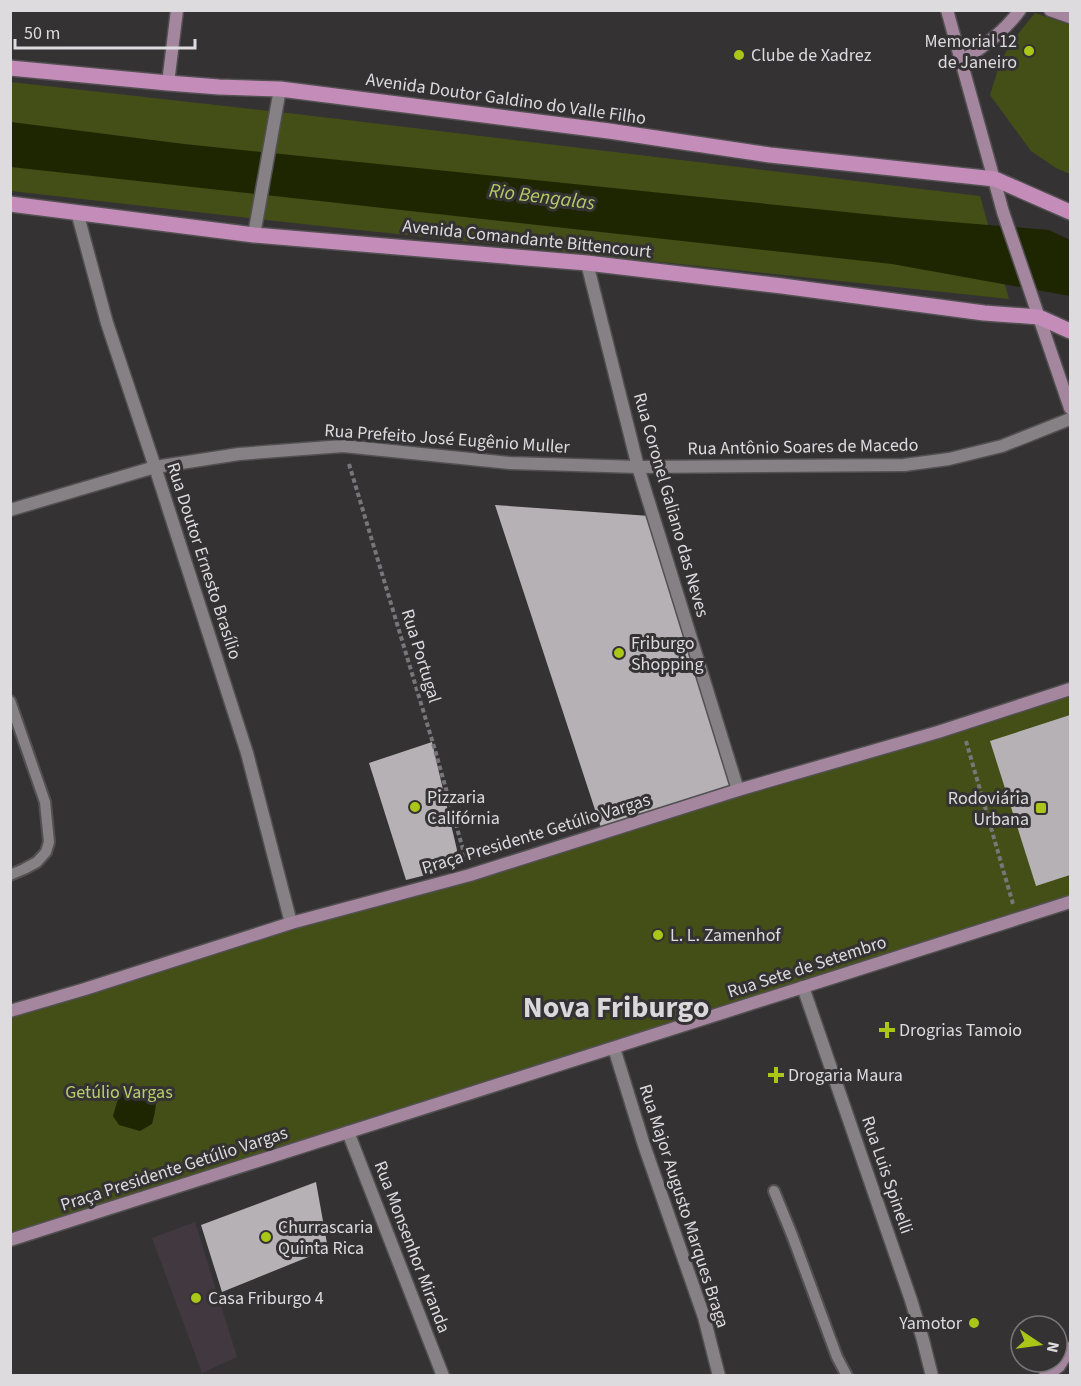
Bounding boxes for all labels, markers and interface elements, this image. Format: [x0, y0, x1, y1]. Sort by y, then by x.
scale bar [15, 12, 195, 50]
text: 50 m [24, 21, 60, 46]
place label: Memorial 12 de Janeiro [924, 29, 1017, 75]
place label: Clube de Xadrez [751, 43, 872, 68]
marker: Memorial 12 de Janeiro [1022, 44, 1036, 58]
marker: Clube de Xadrez [732, 48, 746, 62]
street label: Avenida Doutor Galdino do Valle Filho [364, 67, 648, 131]
water label: Rio Bengalas [487, 177, 597, 217]
street label: Avenida Comandante Bittencourt [401, 213, 653, 265]
street label: Rua Coronel Galiano das Neves [627, 390, 715, 620]
street label: Rua Prefeito José Eugênio Muller [324, 418, 571, 460]
street label: Rua Antônio Soares de Macedo [687, 432, 919, 462]
street label: Rua Doutor Ernesto Brasílio [160, 459, 248, 663]
street label: Rua Portugal [395, 606, 447, 706]
place label: Friburgo Shopping [631, 631, 704, 677]
marker: Friburgo Shopping [612, 646, 626, 660]
place label: Pizzaria Califórnia [427, 785, 500, 831]
place label: Rodoviária Urbana [948, 786, 1029, 832]
street label: Praça Presidente Getúlio Vargas [419, 787, 653, 881]
marker: Pizzaria Califórnia [408, 800, 422, 814]
marker: Rodoviária Urbana [1034, 801, 1048, 815]
place label: L. L. Zamenhof [670, 923, 781, 948]
marker: L. L. Zamenhof [651, 928, 665, 942]
street label: Rua Sete de Setembro [724, 929, 890, 1005]
district label: Nova Friburgo [523, 986, 709, 1029]
place label: Drogrias Tamoio [899, 1018, 1022, 1043]
marker: Drogrias Tamoio [880, 1023, 894, 1037]
place label: Drogaria Maura [788, 1063, 903, 1088]
marker: Drogaria Maura [769, 1068, 783, 1082]
park label: Getúlio Vargas [65, 1080, 173, 1105]
street label: Rua Major Augusto Marques Braga [633, 1081, 735, 1331]
street label: Rua Luis Spinelli [855, 1113, 919, 1237]
street label: Praça Presidente Getúlio Vargas [57, 1120, 291, 1218]
street label: Rua Monsenhor Miranda [368, 1157, 456, 1337]
place label: Churrascaria Quinta Rica [278, 1215, 373, 1261]
marker: Churrascaria Quinta Rica [259, 1230, 273, 1244]
place label: Casa Friburgo 4 [208, 1286, 324, 1311]
marker: Casa Friburgo 4 [189, 1291, 203, 1305]
place label: Yamotor [898, 1311, 963, 1336]
north arrow [1009, 1314, 1069, 1374]
marker: Yamotor [967, 1316, 981, 1330]
text: N [1041, 1339, 1065, 1355]

